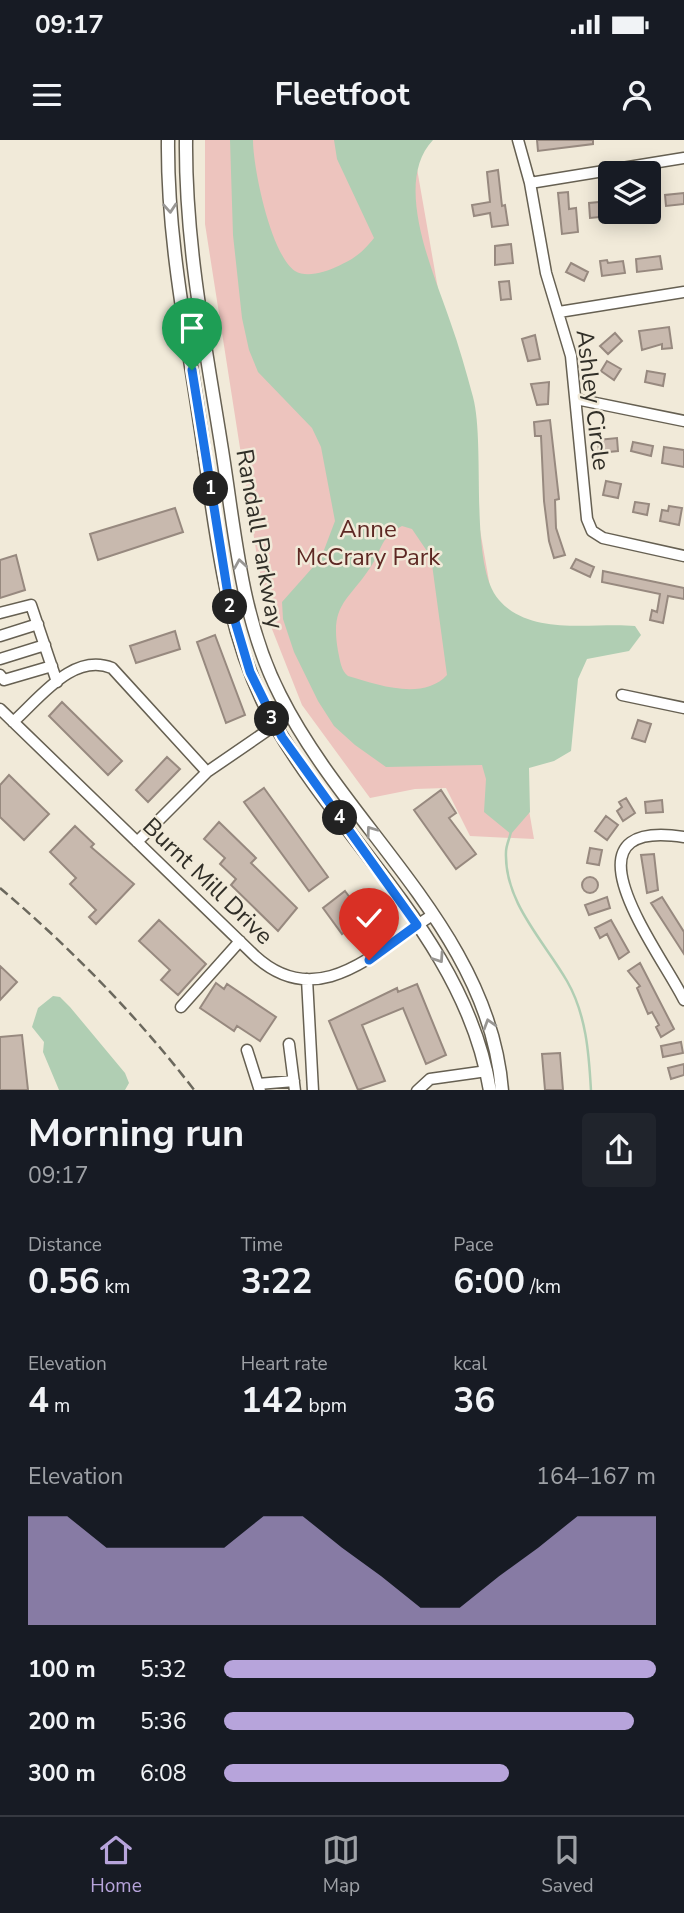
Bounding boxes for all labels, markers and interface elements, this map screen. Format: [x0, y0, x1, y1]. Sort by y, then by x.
text: 09:17 [35, 7, 104, 42]
text: Fleetfoot [274, 73, 410, 116]
icon: menu [28, 76, 66, 114]
icon: person [618, 76, 656, 114]
map controls [598, 161, 661, 224]
button: layers [598, 161, 661, 224]
one-way arrow [162, 203, 177, 214]
pin [162, 298, 222, 370]
icon: arrive [173, 309, 211, 347]
street label: Ashley Circle [568, 328, 618, 472]
street label: Randall Parkway [228, 447, 292, 632]
pin: 1 [194, 472, 228, 506]
text: 1 [205, 475, 216, 501]
park label: Anne McCrary Park [296, 513, 441, 573]
one-way arrow [233, 559, 248, 570]
pin: 2 [212, 589, 247, 624]
text: 2 [224, 593, 235, 619]
pin: 3 [254, 702, 290, 736]
text: 3 [266, 705, 277, 731]
pin: 4 [322, 800, 358, 836]
text: 4 [334, 804, 345, 830]
street label: Burnt Mill Drive [136, 810, 280, 952]
one-way arrow [367, 826, 379, 839]
pin [339, 888, 399, 960]
icon: check [350, 899, 388, 937]
one-way arrow [431, 950, 443, 963]
one-way arrow [483, 1018, 498, 1030]
text: Morning run [28, 1108, 244, 1159]
button: share [582, 1113, 656, 1187]
text: 09:17 [28, 1160, 88, 1191]
text: Distance [28, 1232, 102, 1258]
text: Time [241, 1232, 283, 1258]
text: Pace [453, 1232, 494, 1258]
text: 0.56 [28, 1258, 100, 1305]
text: 3:22 [241, 1258, 312, 1305]
text: 6:00 [453, 1258, 525, 1305]
text: km [100, 1274, 130, 1300]
text: /km [525, 1274, 561, 1300]
text: Elevation [28, 1351, 107, 1377]
text: Heart rate [241, 1351, 328, 1377]
text: kcal [453, 1351, 487, 1377]
text: 4 [28, 1377, 49, 1424]
text: 142 [241, 1377, 304, 1424]
text: 36 [453, 1377, 495, 1424]
text: m [49, 1393, 70, 1419]
text: bpm [304, 1393, 347, 1419]
text: Elevation [28, 1461, 123, 1492]
text: 164–167 m [536, 1461, 656, 1492]
text: 100 m [28, 1654, 96, 1685]
text: 5:32 [140, 1654, 187, 1685]
text: 200 m [28, 1706, 96, 1737]
text: 5:36 [140, 1706, 187, 1737]
text: 300 m [28, 1758, 96, 1789]
text: 6:08 [140, 1758, 187, 1789]
tab: Home [90, 1831, 142, 1899]
tab: Map [322, 1831, 360, 1899]
tab: Saved [541, 1831, 594, 1899]

